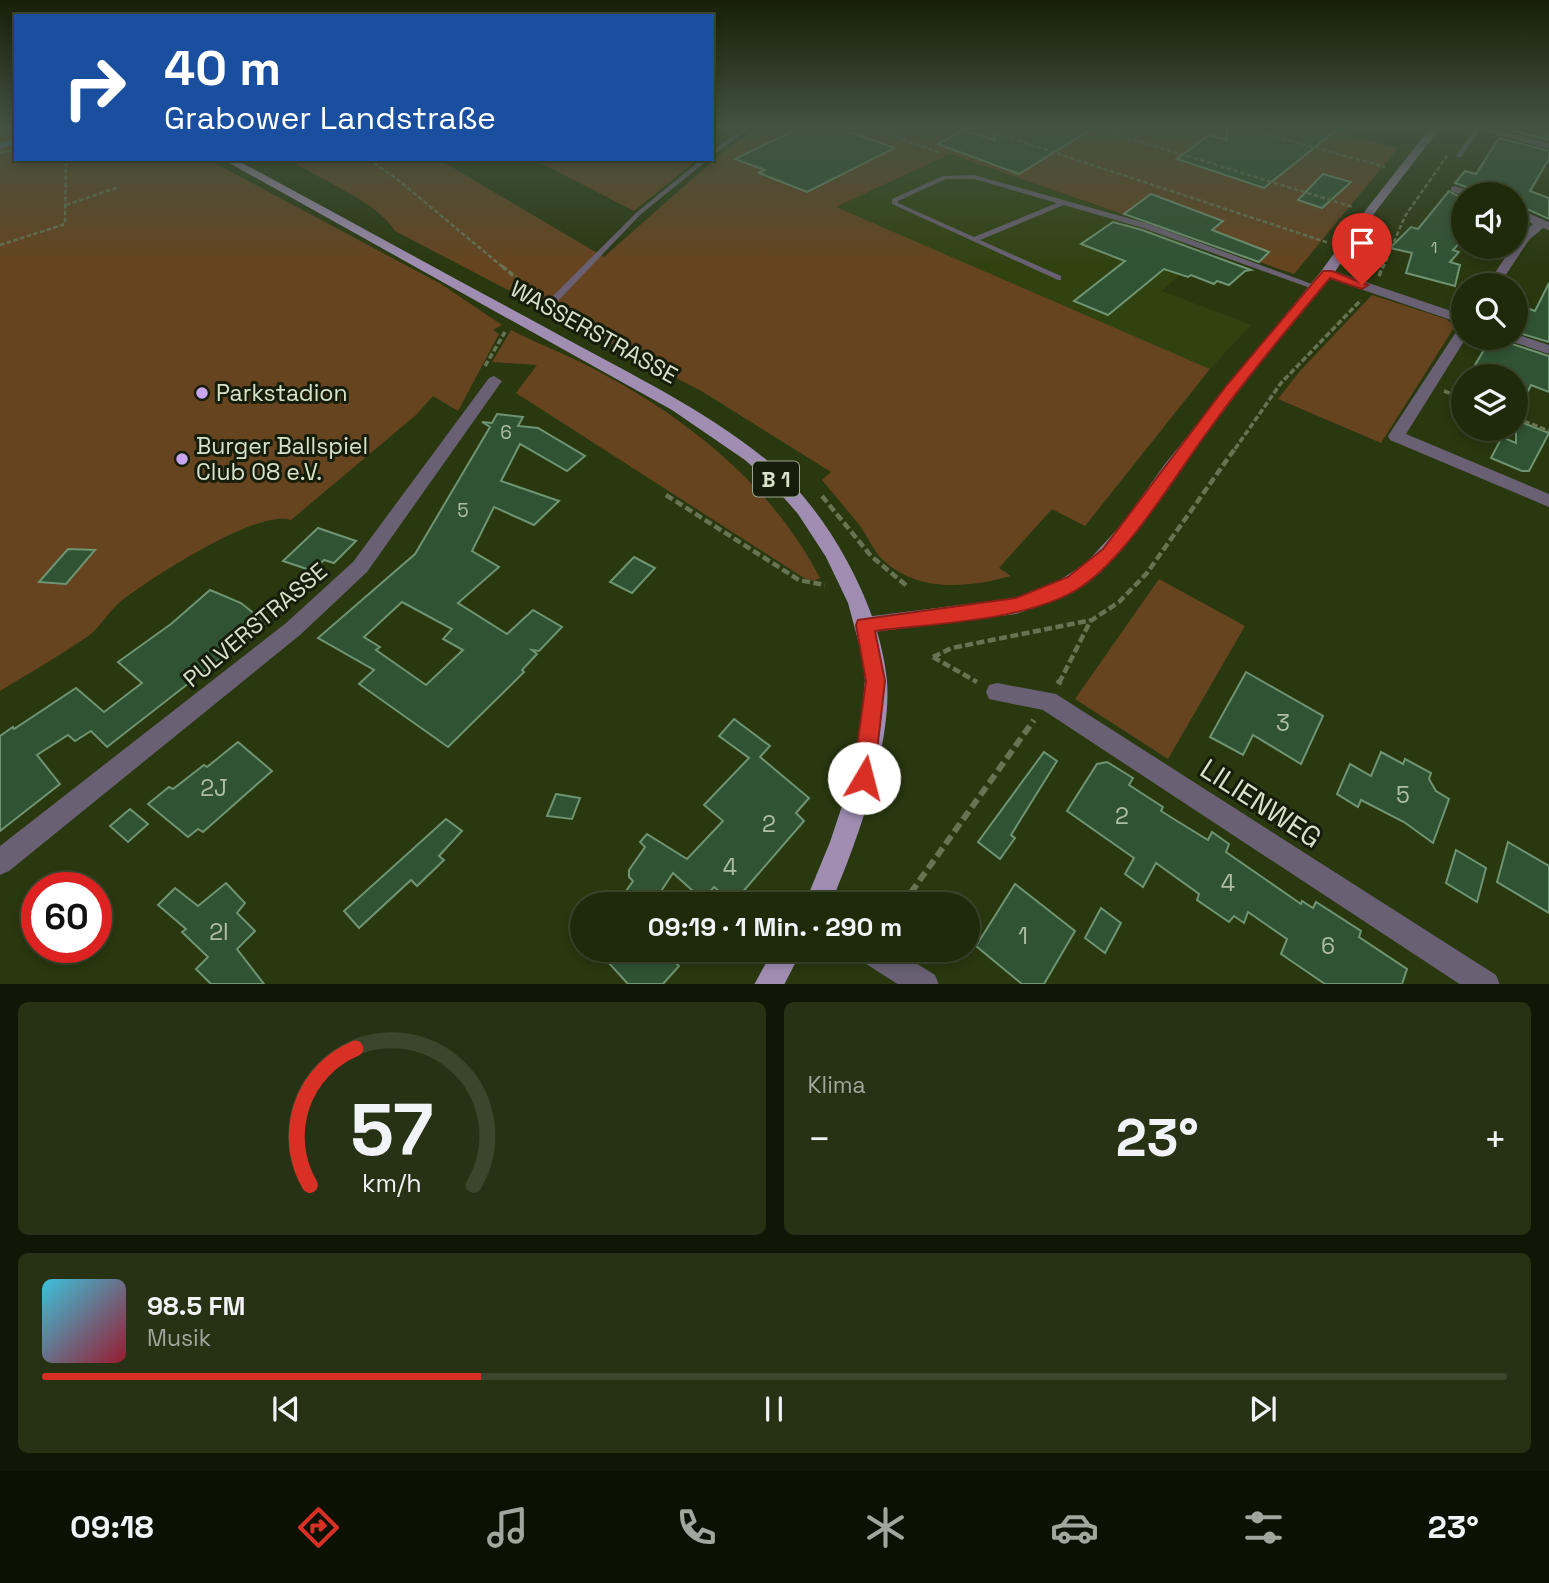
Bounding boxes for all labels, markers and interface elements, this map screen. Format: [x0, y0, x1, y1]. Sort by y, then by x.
text: 40 m [164, 37, 281, 99]
icon: right [49, 42, 140, 133]
text: Grabower Landstraße [164, 98, 496, 138]
map controls [1451, 182, 1528, 441]
button: sound [1451, 182, 1528, 259]
pin [1332, 213, 1392, 285]
icon: arrive [1343, 224, 1381, 262]
house number: 1 [1431, 237, 1437, 258]
button: search [1451, 273, 1528, 350]
street label: WASSERSTRASSE [505, 274, 683, 390]
button: layers [1451, 364, 1528, 441]
place label: Parkstadion [216, 378, 348, 408]
marker: Parkstadion [194, 385, 210, 401]
house number: 6 [500, 420, 512, 445]
place label: Burger Ballspiel Club 08 e.V. [196, 431, 368, 487]
marker: Burger Ballspiel Club 08 e.V. [174, 451, 190, 467]
road number: B 1 [753, 462, 799, 496]
house number: 5 [457, 498, 469, 523]
street label: PULVERSTRASSE [177, 556, 333, 694]
house number: 3 [1276, 708, 1290, 738]
position arrow [827, 741, 901, 815]
street label: LILIENWEG [1194, 751, 1328, 855]
house number: 2J [200, 773, 228, 803]
house number: 5 [1396, 780, 1410, 810]
house number: 2 [1115, 801, 1129, 831]
house number: 2 [762, 809, 776, 839]
house number: 4 [723, 852, 737, 882]
house number: 4 [1221, 868, 1235, 898]
speed limit sign: 60 [21, 872, 112, 963]
text: 09:19 · 1 Min. · 290 m [648, 910, 902, 944]
house number: 2I [209, 917, 229, 947]
house number: 1 [1018, 921, 1028, 951]
house number: 6 [1321, 931, 1335, 961]
text: Klima [808, 1070, 866, 1100]
text: 57 [350, 1083, 433, 1176]
text: 23° [1116, 1105, 1199, 1171]
text: − [808, 1115, 831, 1163]
text: + [1483, 1115, 1507, 1163]
text: km/h [362, 1166, 422, 1198]
text: 98.5 FM [147, 1289, 245, 1323]
text: Musik [147, 1323, 211, 1353]
icon: previous [267, 1390, 305, 1428]
icon: pause [755, 1390, 793, 1428]
icon: next [1244, 1390, 1282, 1428]
icon: directions [294, 1503, 343, 1552]
icon: music [483, 1503, 532, 1552]
icon: phone [672, 1503, 721, 1552]
icon: climate [861, 1503, 910, 1552]
icon: car [1050, 1503, 1099, 1552]
icon: filters [1239, 1503, 1288, 1552]
text: 09:18 [70, 1507, 154, 1547]
text: 23° [1428, 1507, 1479, 1547]

